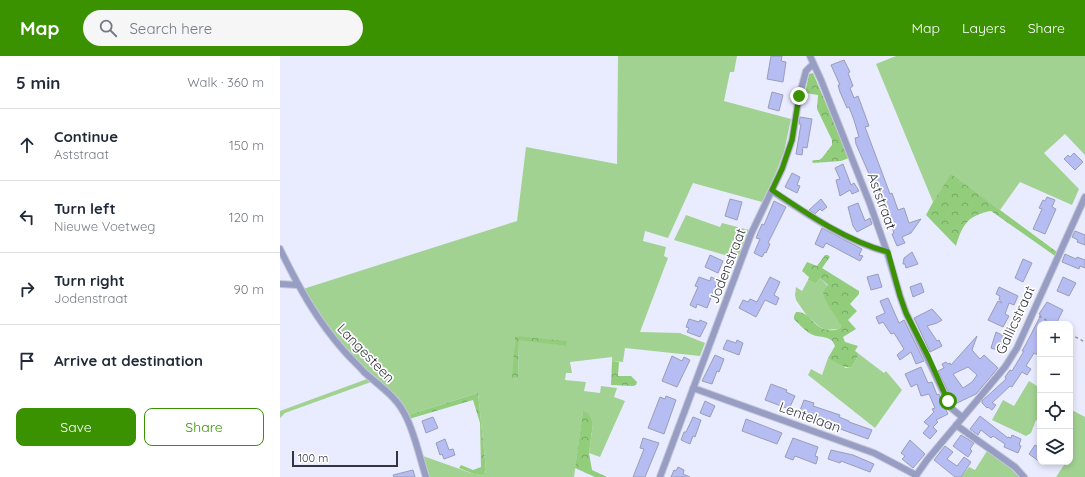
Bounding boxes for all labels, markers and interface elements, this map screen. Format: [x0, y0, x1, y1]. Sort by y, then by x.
search box [83, 10, 363, 46]
text: Map [20, 16, 59, 40]
icon: search [97, 17, 119, 39]
text: Search here [129, 19, 212, 38]
text: Map [911, 19, 940, 37]
text: Layers [962, 19, 1006, 37]
text: Share [1028, 19, 1065, 37]
text: 5 min [16, 72, 60, 93]
text: Walk · 360 m [187, 74, 264, 90]
route end [790, 87, 808, 105]
text: Continue [54, 127, 118, 146]
icon: ahead [16, 134, 38, 156]
text: 150 m [229, 137, 264, 153]
text: Aststraat [54, 146, 109, 162]
street label: Aststraat [863, 170, 901, 232]
text: Turn left [54, 199, 116, 218]
icon: left [16, 206, 38, 228]
text: 120 m [229, 209, 264, 225]
text: Nieuwe Voetweg [54, 218, 155, 234]
street label: Jodenstraat [704, 226, 750, 306]
text: Turn right [54, 271, 125, 290]
icon: right [16, 278, 38, 300]
text: 90 m [234, 281, 264, 297]
street label: Gallicstraat [991, 283, 1039, 357]
text: Jodenstraat [54, 290, 128, 306]
street label: Langesteen [333, 320, 399, 386]
map controls [1037, 321, 1073, 465]
button: + [1037, 321, 1073, 357]
icon: arrive [16, 350, 38, 372]
text: Arrive at destination [54, 351, 203, 370]
button: − [1037, 357, 1073, 393]
route start [939, 392, 957, 410]
button: locate [1037, 393, 1073, 429]
street label: Lentelaan [777, 398, 843, 436]
button: Save [16, 408, 136, 446]
button: Share [144, 408, 264, 446]
button: layers [1037, 429, 1073, 465]
scale bar [292, 449, 398, 468]
text: 100 m [298, 451, 328, 465]

